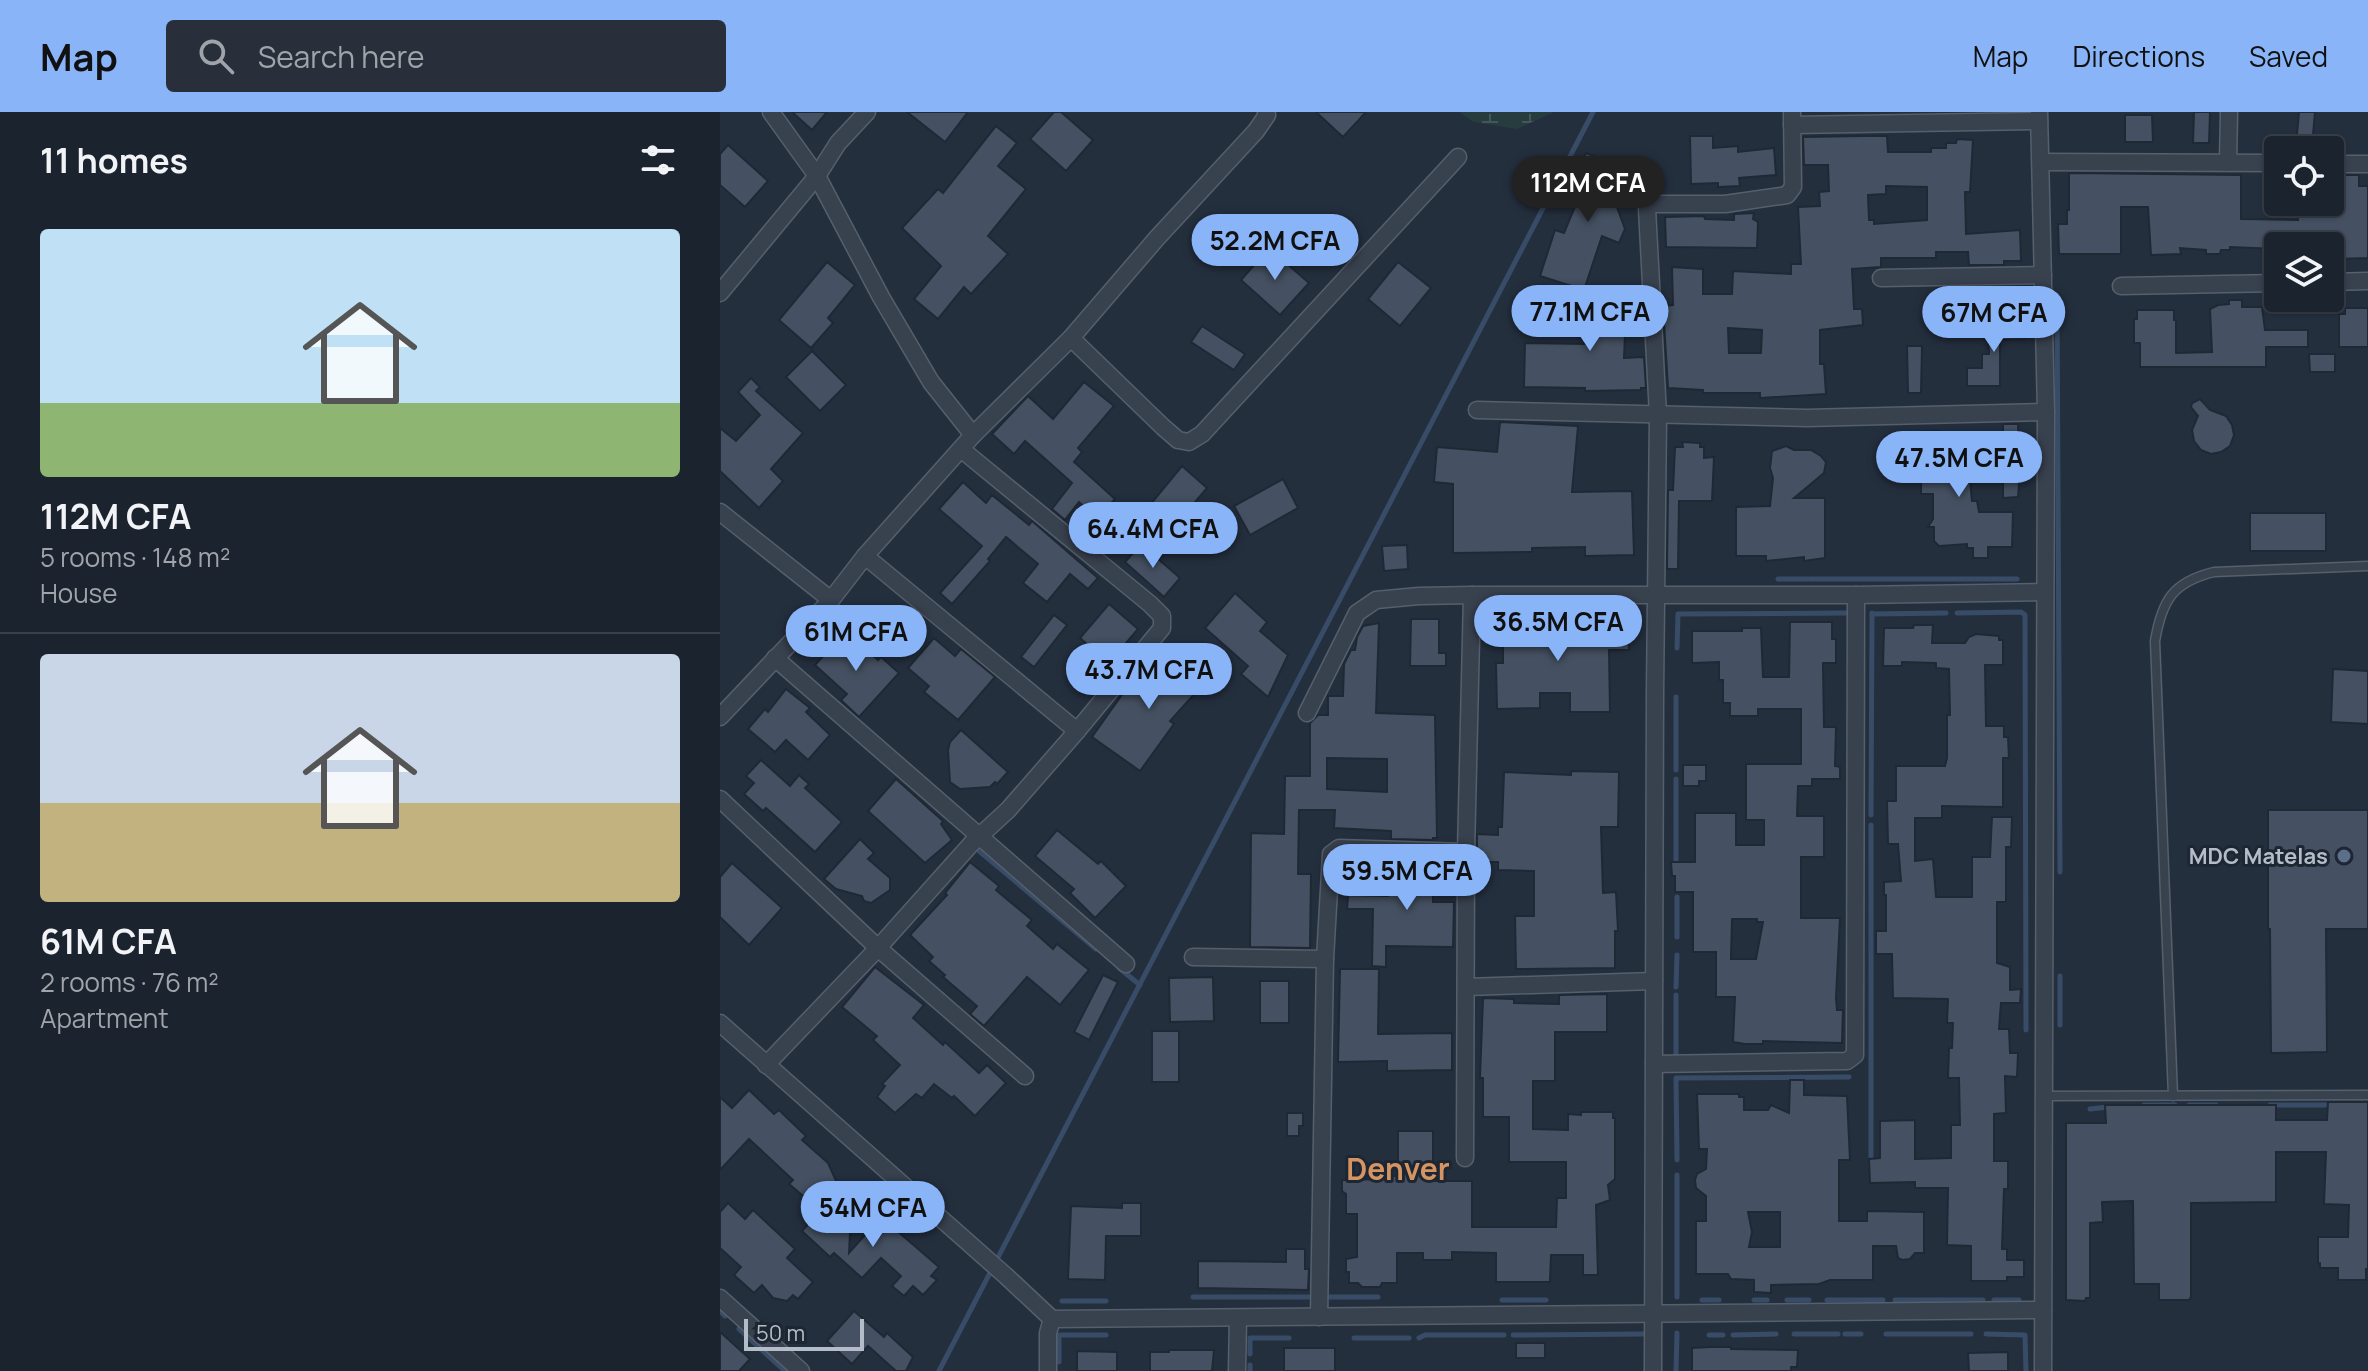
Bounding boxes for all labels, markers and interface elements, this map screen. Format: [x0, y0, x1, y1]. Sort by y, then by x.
search box [166, 20, 726, 92]
text: Map [40, 30, 118, 82]
icon: search [194, 34, 238, 78]
text: Search here [258, 36, 425, 77]
text: Map [1973, 37, 2028, 75]
text: Directions [2072, 37, 2205, 75]
text: Saved [2249, 37, 2328, 75]
map controls [2264, 136, 2344, 312]
button: locate [2264, 136, 2344, 216]
text: 11 homes [40, 137, 188, 183]
icon: filters [636, 138, 680, 182]
pin: 112M CFA [1505, 156, 1671, 224]
text: 112M CFA [1530, 164, 1646, 200]
pin: 52.2M CFA [1183, 214, 1367, 282]
text: 52.2M CFA [1210, 222, 1340, 258]
button: layers [2264, 232, 2344, 312]
icon: home [288, 281, 432, 425]
pin: 77.1M CFA [1498, 285, 1682, 353]
pin: 67M CFA [1920, 286, 2068, 354]
text: 77.1M CFA [1529, 293, 1651, 329]
text: 67M CFA [1940, 294, 2048, 330]
pin: 47.5M CFA [1867, 431, 2051, 499]
text: 47.5M CFA [1894, 439, 2024, 475]
text: 112M CFA [40, 493, 191, 539]
pin: 64.4M CFA [1061, 502, 1245, 570]
text: 64.4M CFA [1087, 510, 1219, 546]
text: 5 rooms · 148 m² [40, 539, 230, 575]
text: House [40, 575, 117, 611]
pin: 36.5M CFA [1466, 595, 1650, 663]
text: 36.5M CFA [1492, 603, 1624, 639]
pin: 61M CFA [782, 605, 930, 673]
text: 61M CFA [804, 613, 908, 649]
pin: 43.7M CFA [1057, 643, 1241, 711]
text: 43.7M CFA [1084, 651, 1214, 687]
icon: home [288, 706, 432, 850]
place label: MDC Matelas [2189, 841, 2328, 871]
pin: 59.5M CFA [1315, 844, 1499, 912]
marker: MDC Matelas [2335, 847, 2353, 865]
text: 59.5M CFA [1341, 852, 1473, 888]
text: 61M CFA [40, 918, 177, 964]
text: 2 rooms · 76 m² [40, 964, 219, 1000]
text: Apartment [40, 1000, 169, 1036]
district label: Denver [1346, 1148, 1450, 1189]
pin: 54M CFA [799, 1181, 947, 1249]
text: 54M CFA [819, 1189, 927, 1225]
scale bar [744, 1315, 864, 1351]
text: 50 m [756, 1318, 805, 1348]

